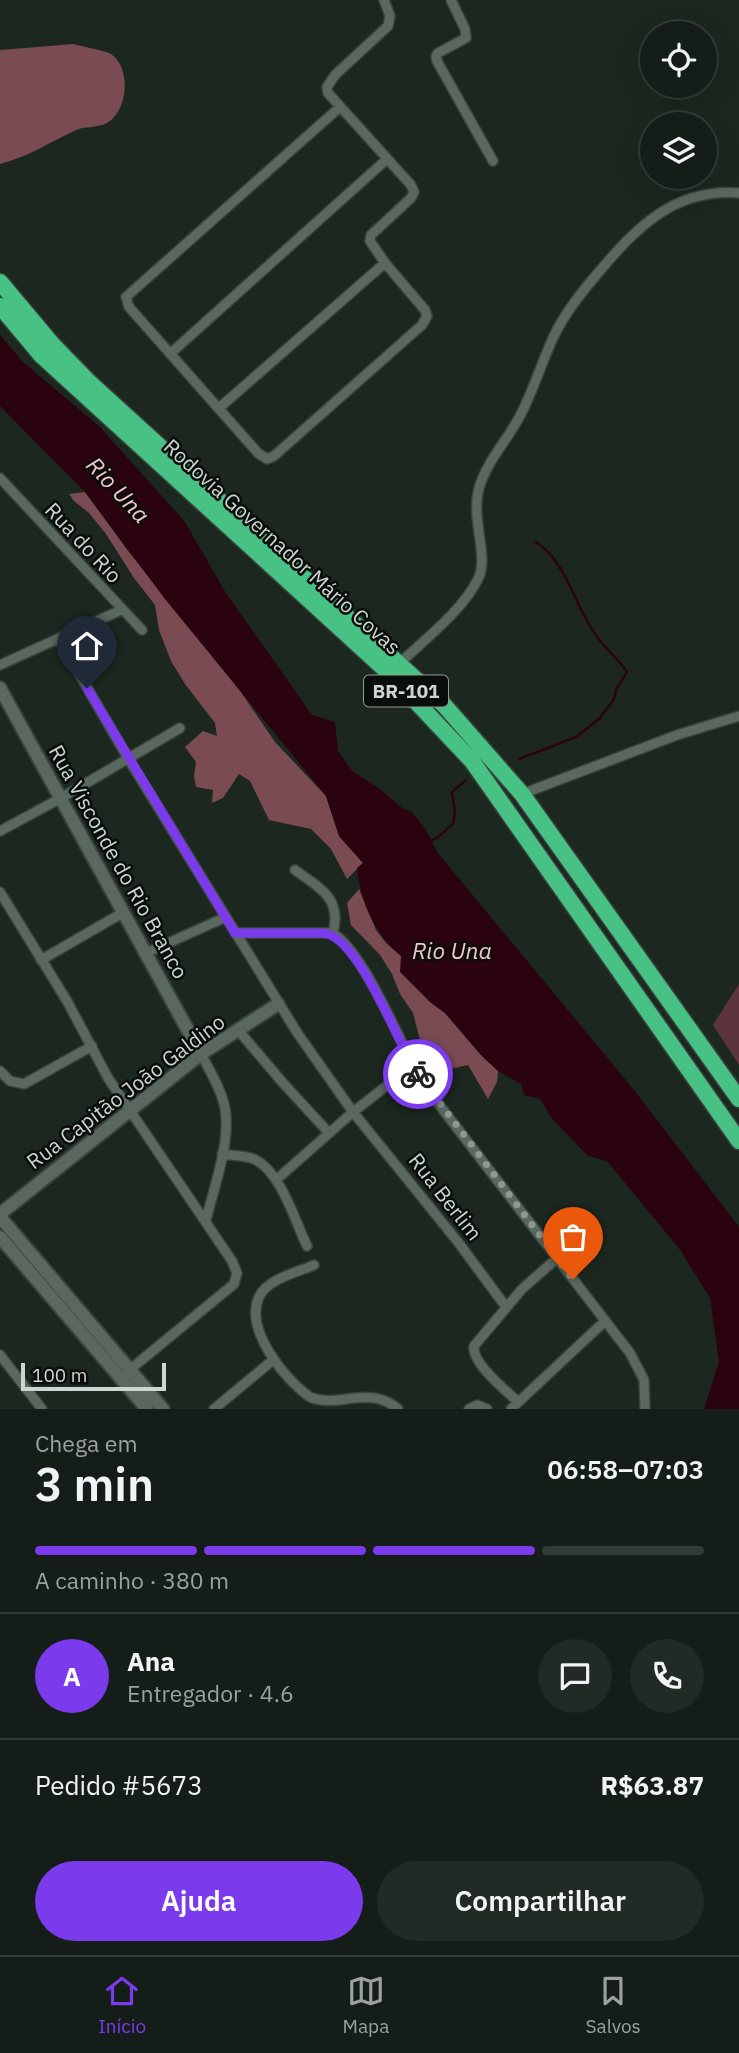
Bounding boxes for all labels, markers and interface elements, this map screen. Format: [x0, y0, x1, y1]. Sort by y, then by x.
map controls [640, 21, 717, 189]
button: locate [640, 21, 717, 98]
button: layers [640, 112, 717, 189]
street label: Rodovia Governador Mário Covas [158, 432, 407, 660]
water label: Rio Una [80, 450, 157, 529]
street label: Rua do Rio [39, 496, 128, 589]
pin [57, 616, 117, 688]
icon: home [68, 627, 106, 665]
road number: BR-101 [364, 676, 448, 706]
street label: Rua Visconde do Rio Branco [43, 739, 195, 984]
water label: Rio Una [412, 935, 492, 965]
street label: Rua Capitão João Galdino [21, 1007, 230, 1175]
courier [383, 1039, 453, 1109]
icon: bike [399, 1055, 437, 1093]
street label: Rua Berlim [403, 1147, 489, 1246]
pin [543, 1207, 603, 1279]
icon: bag [554, 1218, 592, 1256]
scale bar [21, 1360, 166, 1392]
text: 100 m [32, 1363, 87, 1387]
text: Chega em [35, 1428, 137, 1458]
text: 06:58–07:03 [547, 1452, 704, 1486]
text: 3 min [35, 1454, 154, 1514]
text: A caminho · 380 m [35, 1565, 229, 1595]
button: chat [538, 1639, 612, 1713]
button: phone [630, 1639, 704, 1713]
text: Ana [127, 1644, 175, 1678]
text: A [63, 1659, 81, 1693]
text: Entregador · 4.6 [127, 1678, 294, 1708]
text: Pedido #5673 [35, 1768, 203, 1802]
text: R$63.87 [600, 1768, 704, 1802]
button: Ajuda [35, 1861, 363, 1941]
button: Compartilhar [377, 1861, 704, 1941]
tab: Início [98, 1972, 146, 2038]
tab: Mapa [343, 1972, 389, 2038]
tab: Salvos [586, 1972, 641, 2038]

